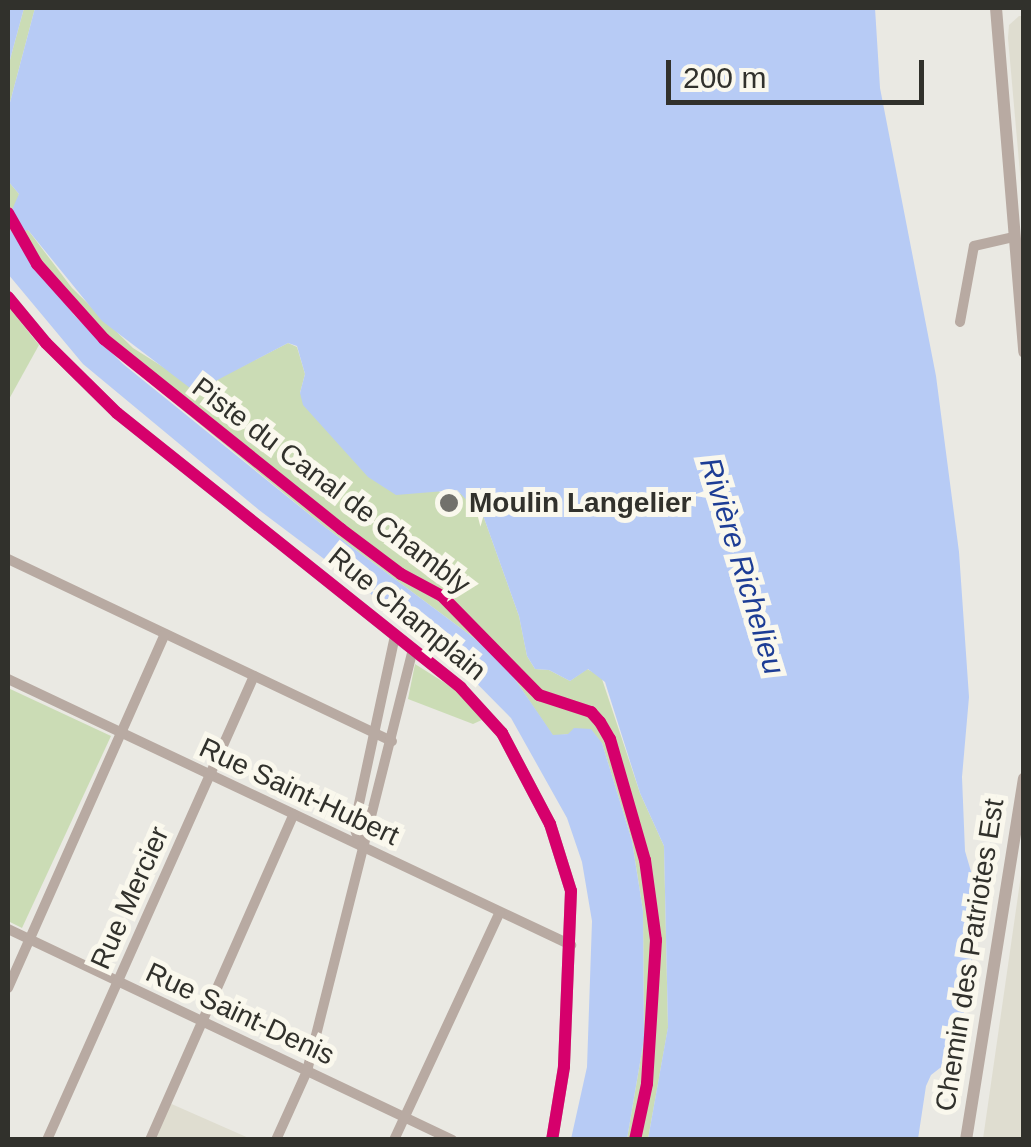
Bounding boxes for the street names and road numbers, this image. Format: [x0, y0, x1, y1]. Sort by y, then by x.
street label: Piste du Canal de Chambly [185, 370, 477, 602]
street label: Rue Champlain [321, 540, 493, 688]
street label: Rue Saint-Hubert [194, 731, 404, 853]
street label: Chemin des Patriotes Est [929, 796, 1011, 1114]
street label: Rue Mercier [84, 822, 176, 974]
street label: Rue Saint-Denis [141, 956, 339, 1072]

